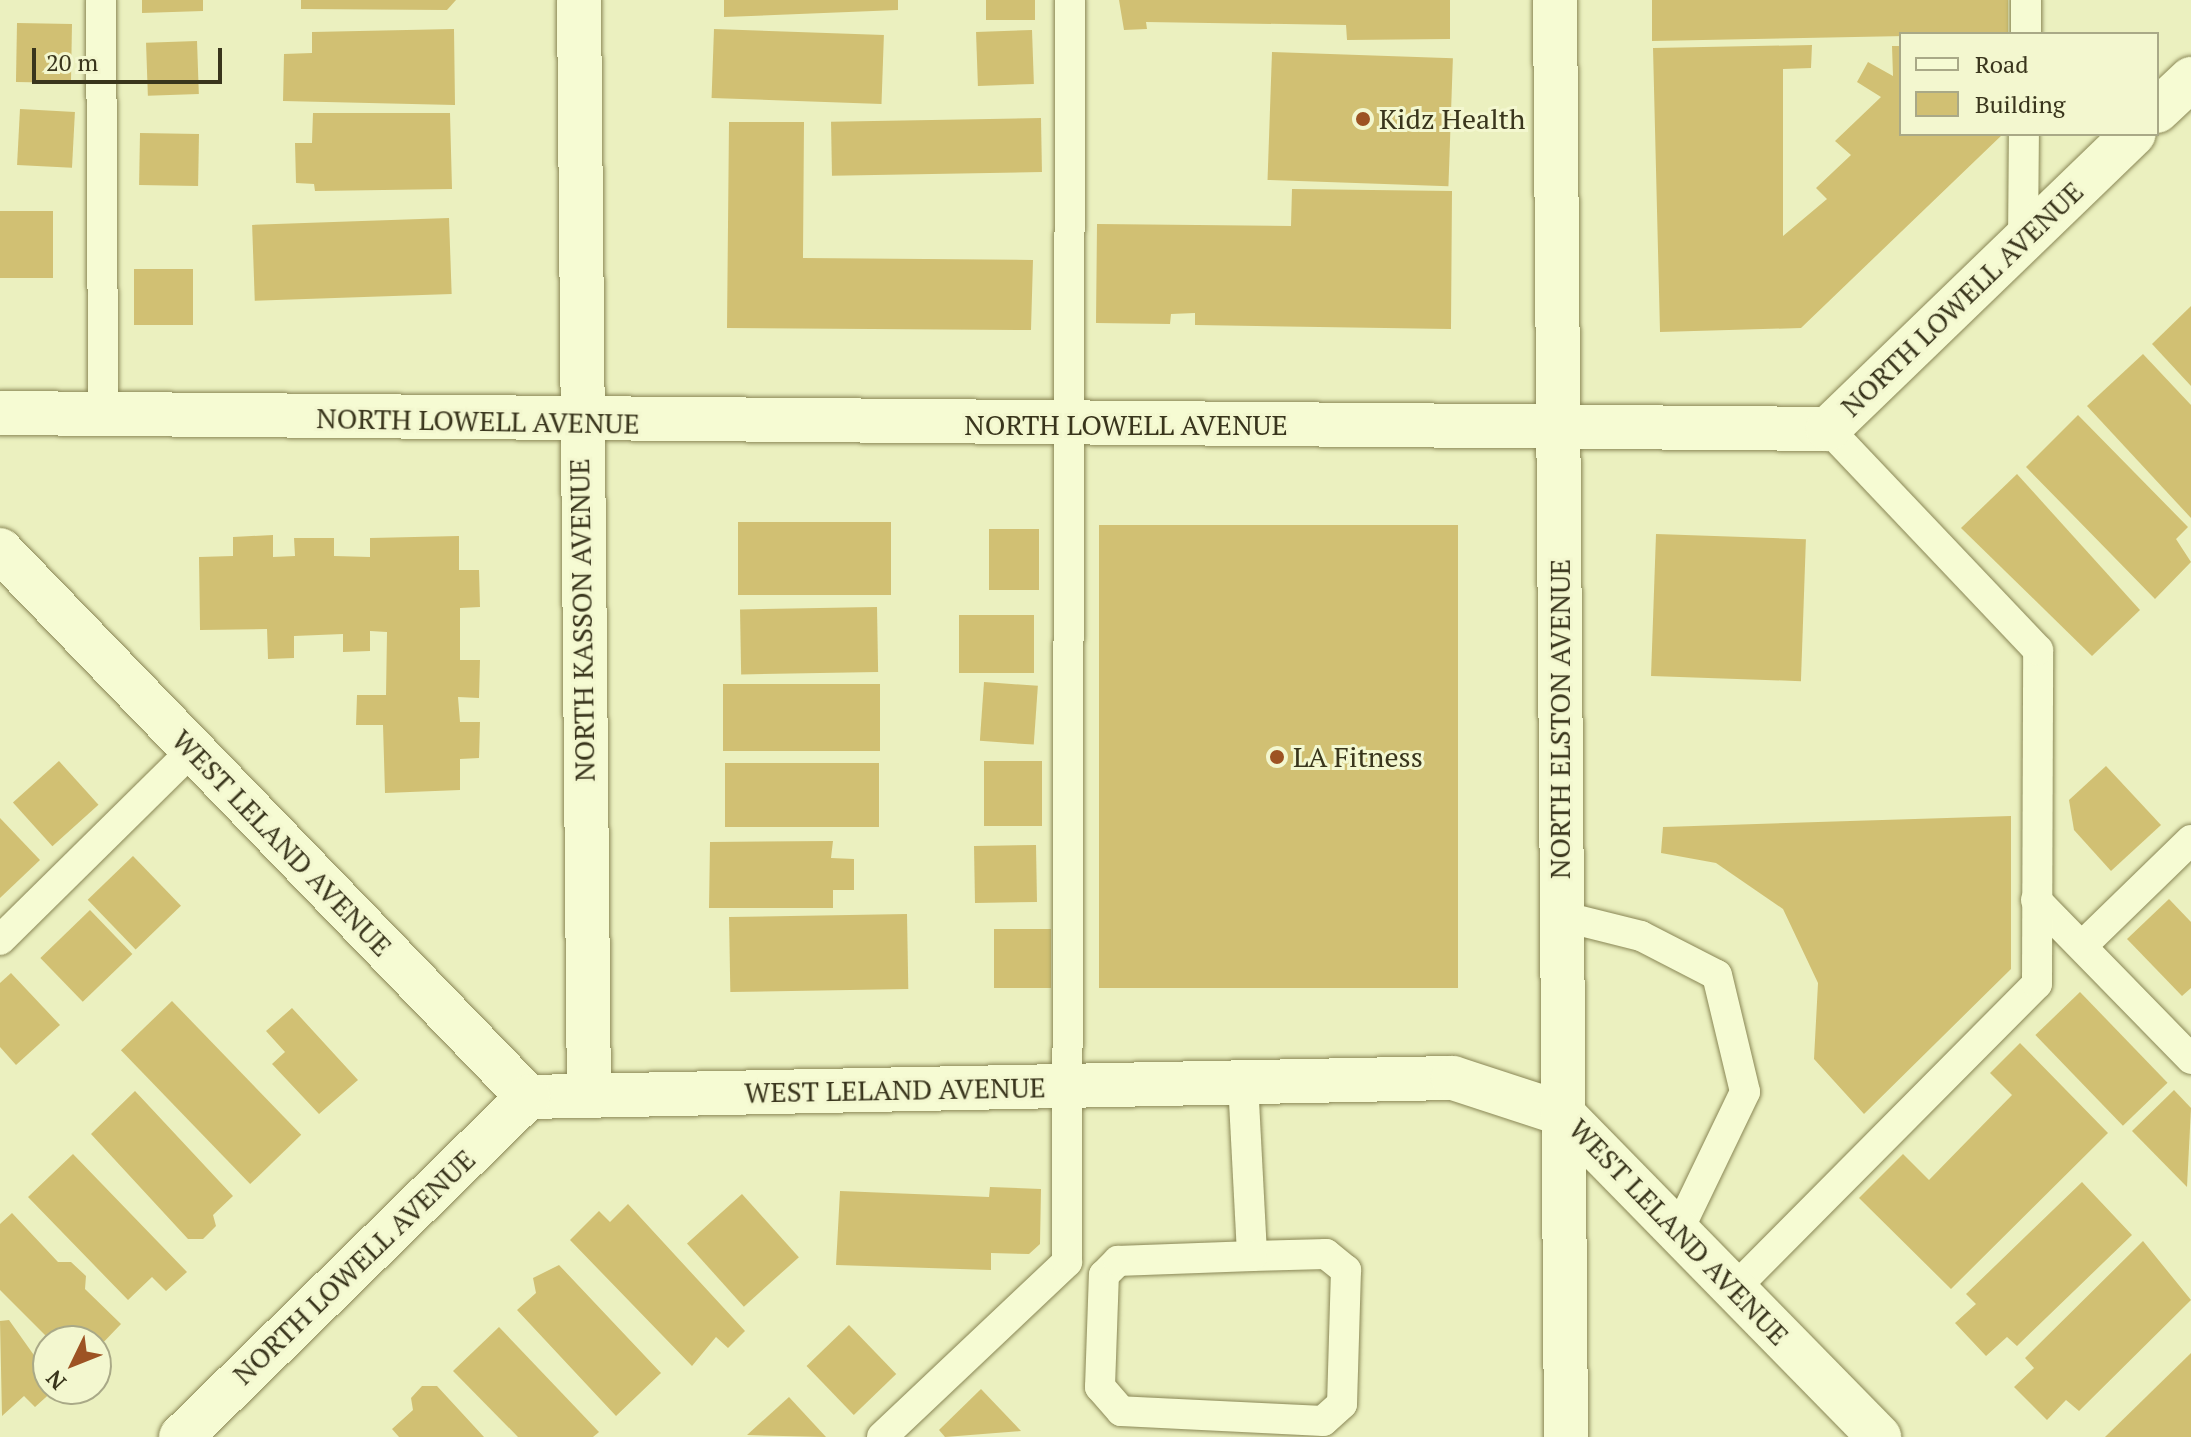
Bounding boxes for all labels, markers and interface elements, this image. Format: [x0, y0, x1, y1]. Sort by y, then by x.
scale bar [36, 32, 226, 82]
legend [1899, 32, 2159, 136]
text: 20 m [46, 46, 98, 78]
text: Road [1975, 48, 2029, 80]
text: Building [1975, 88, 2065, 120]
place label: Kidz Health [1379, 102, 1525, 136]
marker: Kidz Health [1354, 110, 1372, 128]
street label: NORTH LOWELL AVENUE [1834, 174, 2090, 424]
street label: NORTH LOWELL AVENUE [316, 401, 640, 441]
street label: NORTH LOWELL AVENUE [964, 408, 1288, 442]
street label: NORTH KASSON AVENUE [562, 458, 602, 782]
street label: NORTH ELSTON AVENUE [1543, 559, 1577, 879]
street label: WEST LELAND AVENUE [165, 723, 399, 963]
place label: LA Fitness [1293, 740, 1423, 774]
marker: LA Fitness [1268, 748, 1286, 766]
street label: WEST LELAND AVENUE [744, 1071, 1046, 1109]
street label: WEST LELAND AVENUE [1562, 1112, 1796, 1352]
street label: NORTH LOWELL AVENUE [226, 1142, 482, 1392]
north arrow [32, 1325, 112, 1405]
text: N [39, 1364, 72, 1396]

